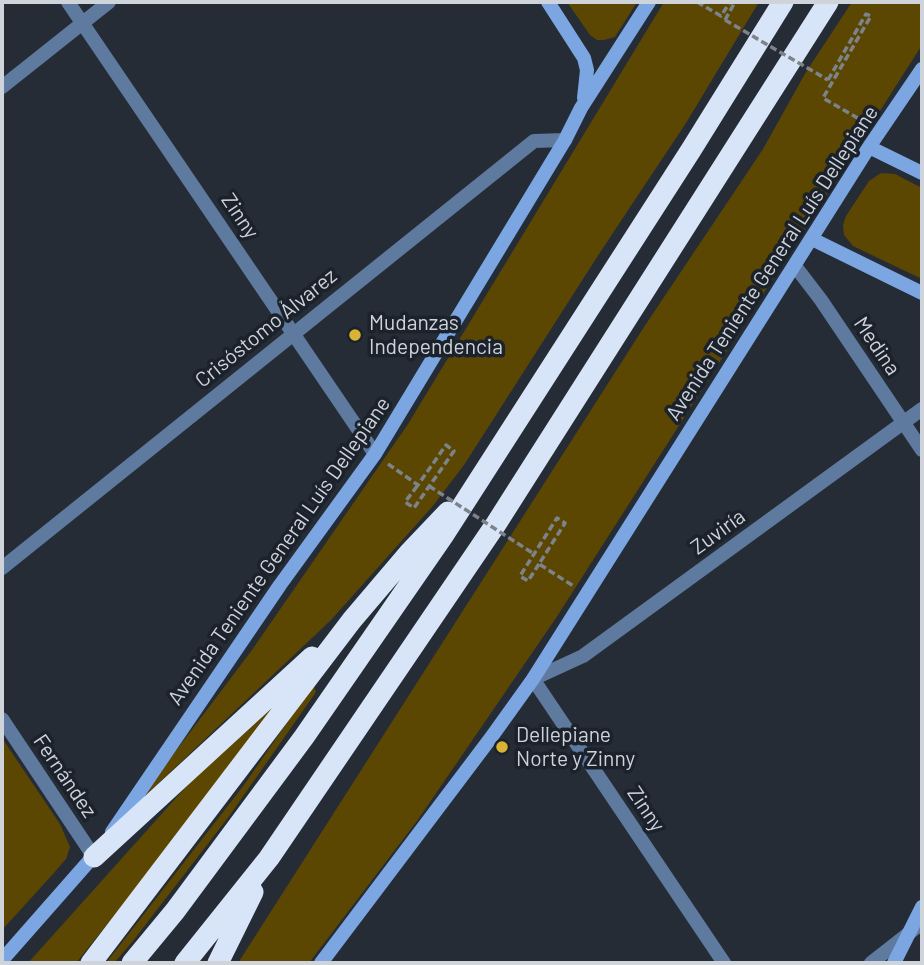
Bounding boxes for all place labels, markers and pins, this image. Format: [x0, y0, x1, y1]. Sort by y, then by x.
place label: Mudanzas Independencia [369, 310, 503, 360]
marker: Mudanzas Independencia [347, 327, 363, 343]
place label: Dellepiane Norte y Zinny [516, 722, 635, 772]
marker: Dellepiane Norte y Zinny [494, 739, 510, 755]

